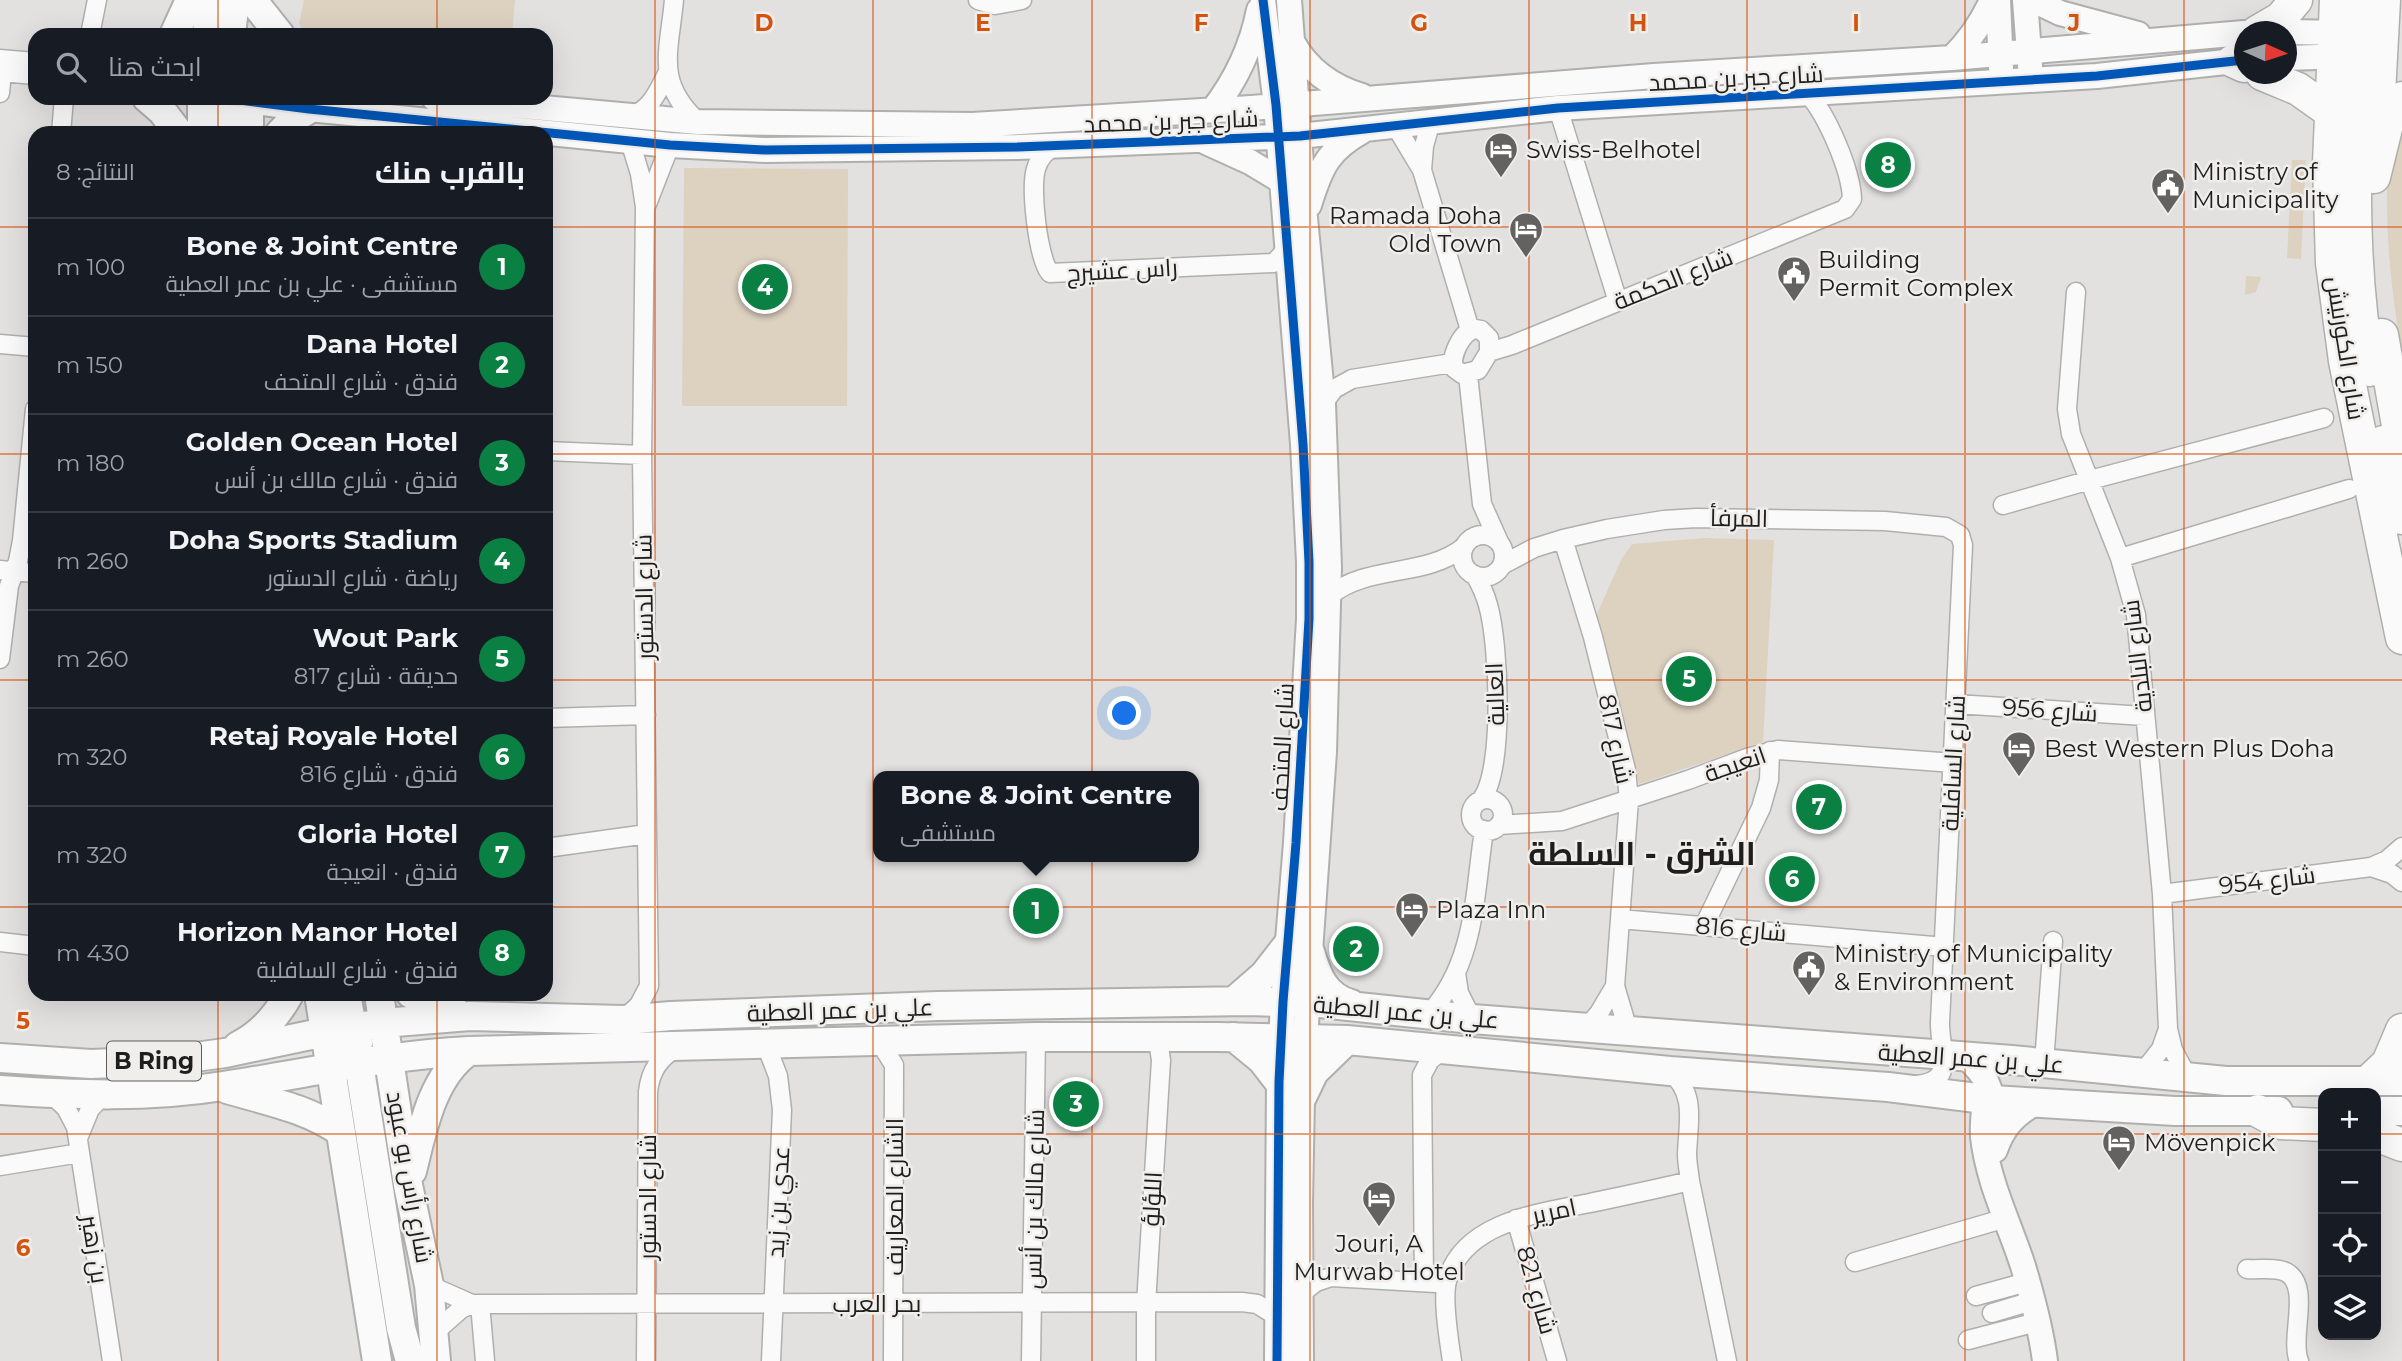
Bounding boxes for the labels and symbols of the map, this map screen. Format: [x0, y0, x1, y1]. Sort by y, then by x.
text: D [755, 9, 774, 37]
text: E [975, 9, 991, 37]
text: F [1194, 9, 1209, 37]
text: G [1410, 9, 1428, 37]
text: H [1629, 9, 1647, 37]
text: I [1852, 9, 1860, 37]
text: J [2067, 9, 2080, 37]
north arrow [2234, 21, 2297, 84]
street label: شارع جبر بن محمد [1648, 59, 1824, 99]
street label: شارع جبر بن محمد [1083, 103, 1259, 141]
hotel icon: Swiss-Belhotel [1482, 130, 1520, 179]
place label: Swiss-Belhotel [1526, 135, 1701, 164]
pin: 8 [1865, 139, 1911, 191]
place label: Ministry of Municipality [2192, 157, 2338, 214]
public building icon: Ministry of Municipality [2149, 166, 2187, 215]
place label: Ramada Doha Old Town [1329, 201, 1502, 258]
hotel icon: Ramada Doha Old Town [1507, 210, 1545, 259]
street label: شارع الحكمة [1609, 242, 1738, 318]
place label: Building Permit Complex [1818, 245, 2013, 302]
street label: راس عشيرج [1066, 253, 1178, 289]
public building icon: Building Permit Complex [1775, 254, 1813, 303]
pin: 4 [742, 261, 788, 313]
street label: شارع الكورنيش [2318, 274, 2372, 422]
street label: المرفأ [1710, 502, 1768, 533]
street label: شارع الدستور [628, 534, 662, 662]
street label: شارع البلدية [2116, 598, 2160, 714]
pin: 5 [1666, 653, 1712, 705]
street label: العالية [1479, 662, 1511, 726]
street label: شارع المتحف [1264, 682, 1302, 812]
street label: شارع 817 [1590, 692, 1640, 787]
street label: شارع 956 [2001, 692, 2099, 730]
street label: شارع السافلية [1935, 694, 1973, 832]
your location [1107, 696, 1141, 730]
hotel icon: Best Western Plus Doha [2000, 729, 2038, 778]
place label: Best Western Plus Doha [2044, 734, 2335, 763]
street label: انعيجة [1700, 740, 1770, 788]
pin: 7 [1796, 781, 1842, 833]
district label: الشرق - السلطة [1528, 834, 1756, 874]
pin: 6 [1769, 853, 1815, 905]
street label: شارع 954 [2217, 860, 2317, 902]
pin: 1 [1013, 885, 1059, 937]
hotel icon: Plaza Inn [1393, 890, 1431, 939]
place label: Plaza Inn [1436, 895, 1546, 924]
street label: شارع 816 [1694, 911, 1788, 949]
pin: 2 [1333, 923, 1379, 975]
place label: Ministry of Municipality & Environment [1834, 939, 2112, 996]
public building icon: Ministry of Municipality & Environment [1790, 948, 1828, 997]
street label: علي بن عمر العطية [1311, 989, 1500, 1040]
street label: علي بن عمر العطية [746, 992, 934, 1033]
text: 5 [16, 1007, 30, 1035]
street label: علي بن عمر العطية [1877, 1037, 2065, 1084]
road number: B Ring [107, 1042, 201, 1080]
pin: 3 [1053, 1078, 1099, 1130]
street label: شارع رأس بو عبود [379, 1089, 440, 1266]
street label: شارع مالك بن أنس [1017, 1109, 1052, 1289]
street label: الشارع المعاريف [880, 1118, 911, 1276]
hotel icon: Mövenpick [2100, 1123, 2138, 1172]
place label: Mövenpick [2144, 1128, 2276, 1157]
street label: شارع الدستور [633, 1134, 664, 1262]
street label: عدي بن زيد [761, 1145, 799, 1259]
street label: اللؤلؤ [1136, 1171, 1168, 1227]
hotel icon: Jouri, A Murwab Hotel [1360, 1179, 1398, 1228]
street label: امرير [1527, 1192, 1579, 1230]
street label: بن زهير [75, 1211, 115, 1285]
place label: Jouri, A Murwab Hotel [1293, 1229, 1465, 1286]
text: 6 [16, 1234, 31, 1262]
street label: شارع 821 [1509, 1243, 1563, 1338]
street label: بحر العرب [833, 1289, 921, 1318]

